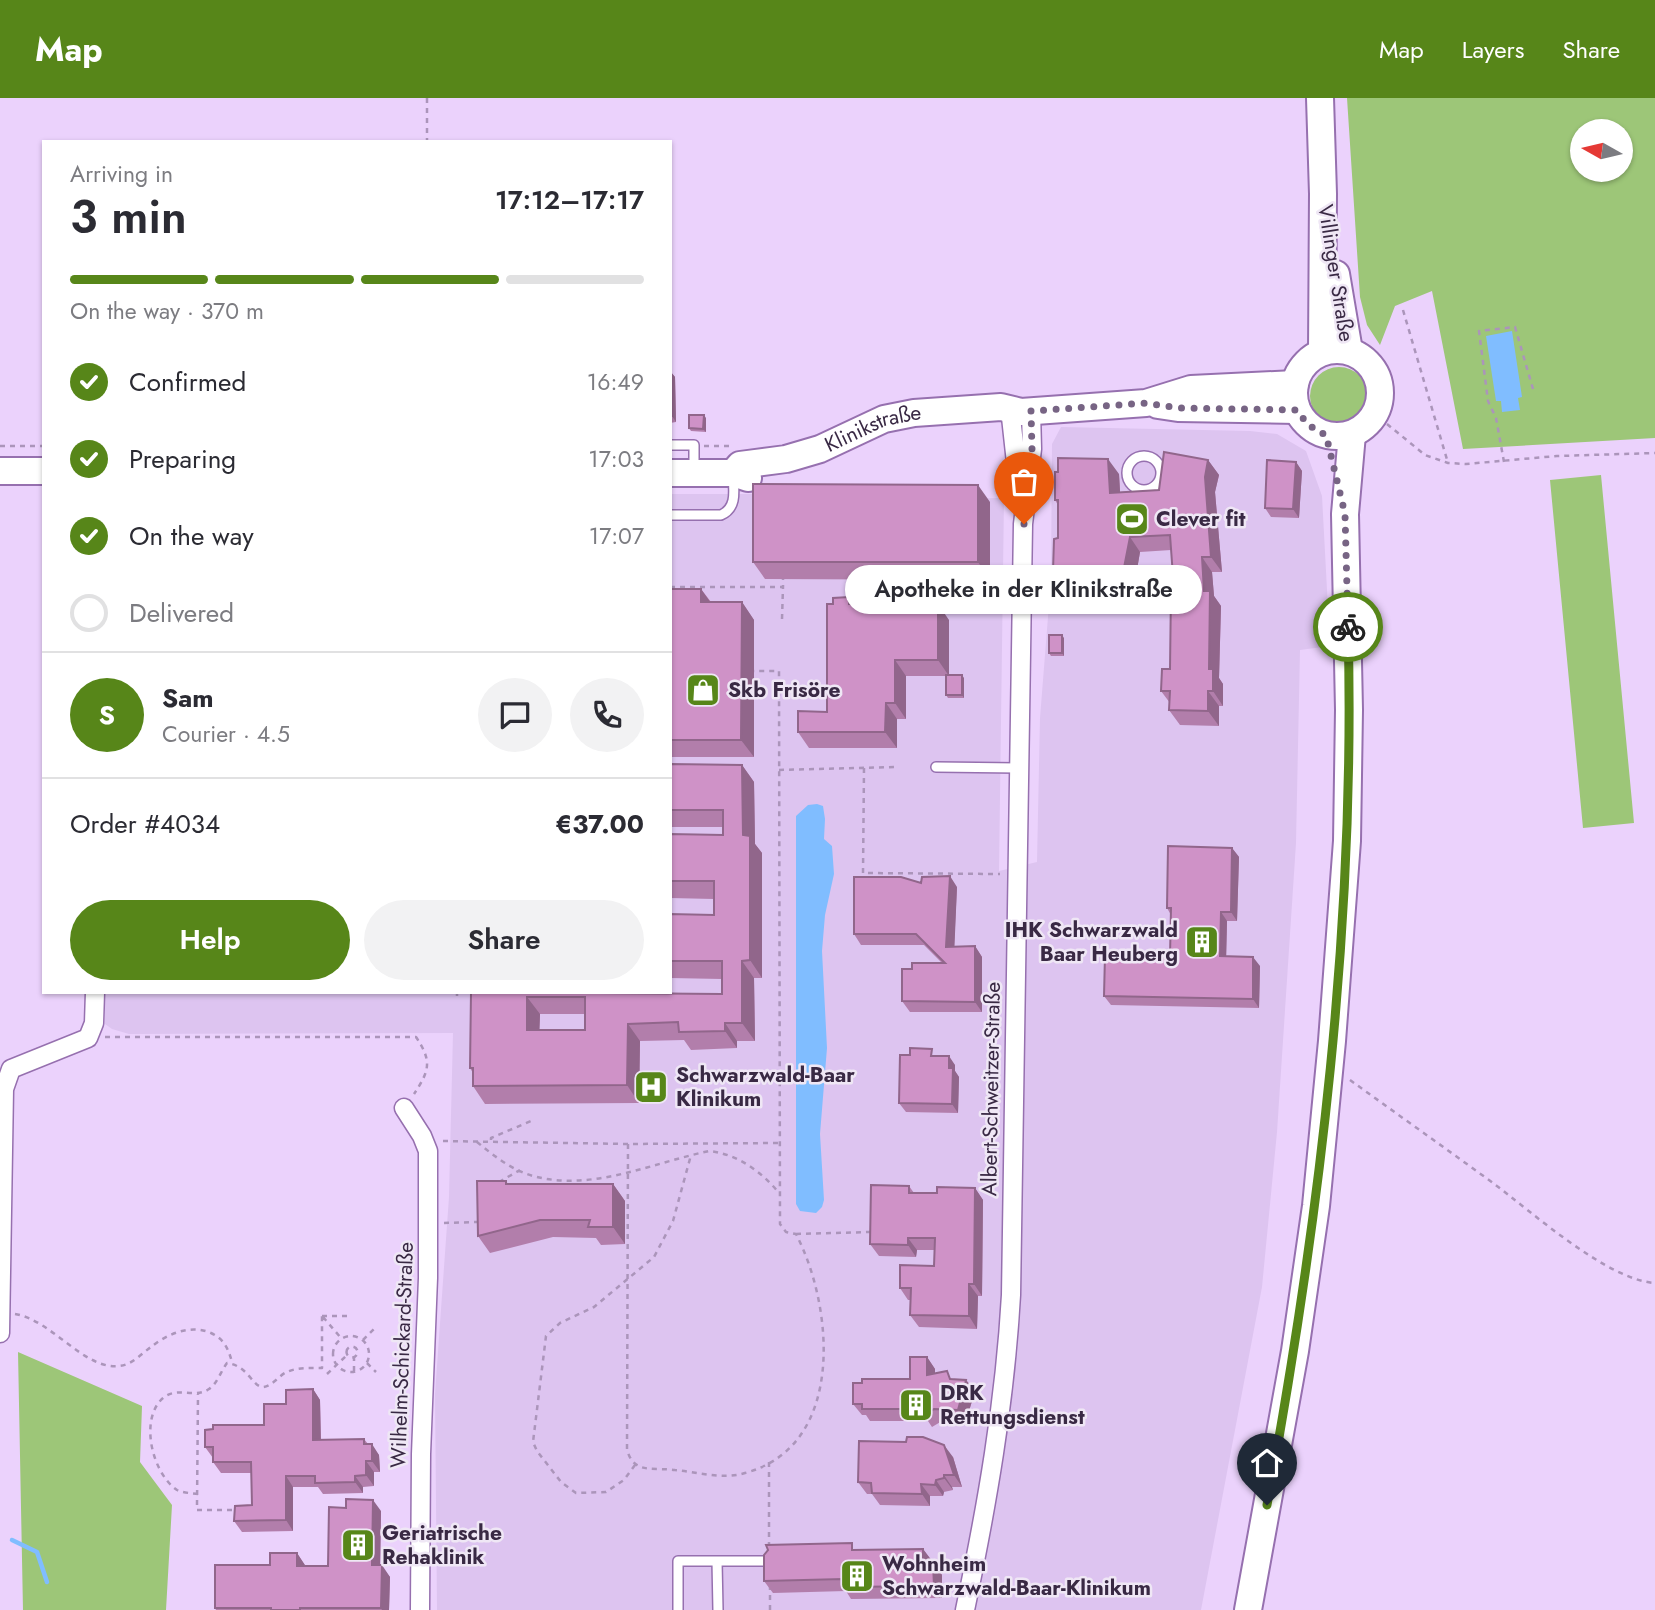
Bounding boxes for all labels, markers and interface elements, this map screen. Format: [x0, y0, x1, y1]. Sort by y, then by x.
text: Map [35, 26, 103, 73]
text: Map [1379, 32, 1424, 67]
text: Layers [1462, 32, 1524, 67]
text: Share [1562, 32, 1620, 67]
north arrow [1570, 119, 1633, 182]
map controls [1570, 119, 1633, 182]
text: Arriving in [70, 157, 173, 191]
text: 17:12–17:17 [495, 181, 644, 219]
text: 3 min [70, 184, 187, 250]
street label: Villinger Straße [1310, 202, 1362, 344]
text: On the way · 370 m [70, 294, 264, 328]
icon: check [70, 363, 108, 401]
text: Confirmed [129, 363, 246, 401]
text: 16:49 [587, 365, 644, 399]
street label: Klinikstraße [820, 398, 922, 460]
icon: check [70, 440, 108, 478]
text: Preparing [129, 440, 236, 478]
text: 17:03 [588, 442, 644, 476]
pin [994, 452, 1054, 524]
icon: bag [1005, 463, 1043, 501]
sports icon: Clever fit [1113, 500, 1151, 538]
place label: Clever fit [1156, 504, 1246, 534]
icon: check [70, 517, 108, 555]
text: On the way [129, 517, 254, 555]
text: 17:07 [589, 519, 644, 553]
callout: Apotheke in der Klinikstraße [846, 566, 1202, 615]
text: Apotheke in der Klinikstraße [874, 572, 1173, 606]
courier [1313, 592, 1383, 662]
text: Delivered [129, 594, 234, 632]
icon: bike [1329, 608, 1367, 646]
shop icon: Skb Frisöre [684, 671, 722, 709]
place label: Skb Frisöre [728, 675, 840, 705]
button: chat [478, 678, 552, 752]
button: phone [570, 678, 644, 752]
text: Sam [162, 679, 214, 717]
text: S [99, 696, 115, 734]
text: Courier · 4.5 [162, 717, 290, 751]
text: Order #4034 [70, 805, 220, 843]
text: €37.00 [555, 805, 644, 843]
button: Help [70, 900, 350, 980]
button: Share [364, 900, 644, 980]
place label: IHK Schwarzwald Baar Heuberg [1005, 915, 1178, 969]
building icon: IHK Schwarzwald Baar Heuberg [1183, 923, 1221, 961]
street label: Albert-Schweitzer-Straße [974, 981, 1008, 1196]
place label: Schwarzwald-Baar Klinikum [676, 1060, 855, 1114]
hospital icon: Schwarzwald-Baar Klinikum [632, 1068, 670, 1106]
street label: Wilhelm-Schickard-Straße [383, 1241, 421, 1468]
place label: DRK Rettungsdienst [940, 1378, 1085, 1432]
building icon: DRK Rettungsdienst [897, 1386, 935, 1424]
pin [1237, 1433, 1297, 1505]
icon: home [1248, 1444, 1286, 1482]
place label: Geriatrische Rehaklinik [382, 1518, 502, 1572]
building icon: Geriatrische Rehaklinik [339, 1526, 377, 1564]
place label: Wohnheim Schwarzwald-Baar-Klinikum [882, 1549, 1151, 1603]
building icon: Wohnheim Schwarzwald-Baar-Klinikum [838, 1557, 876, 1595]

